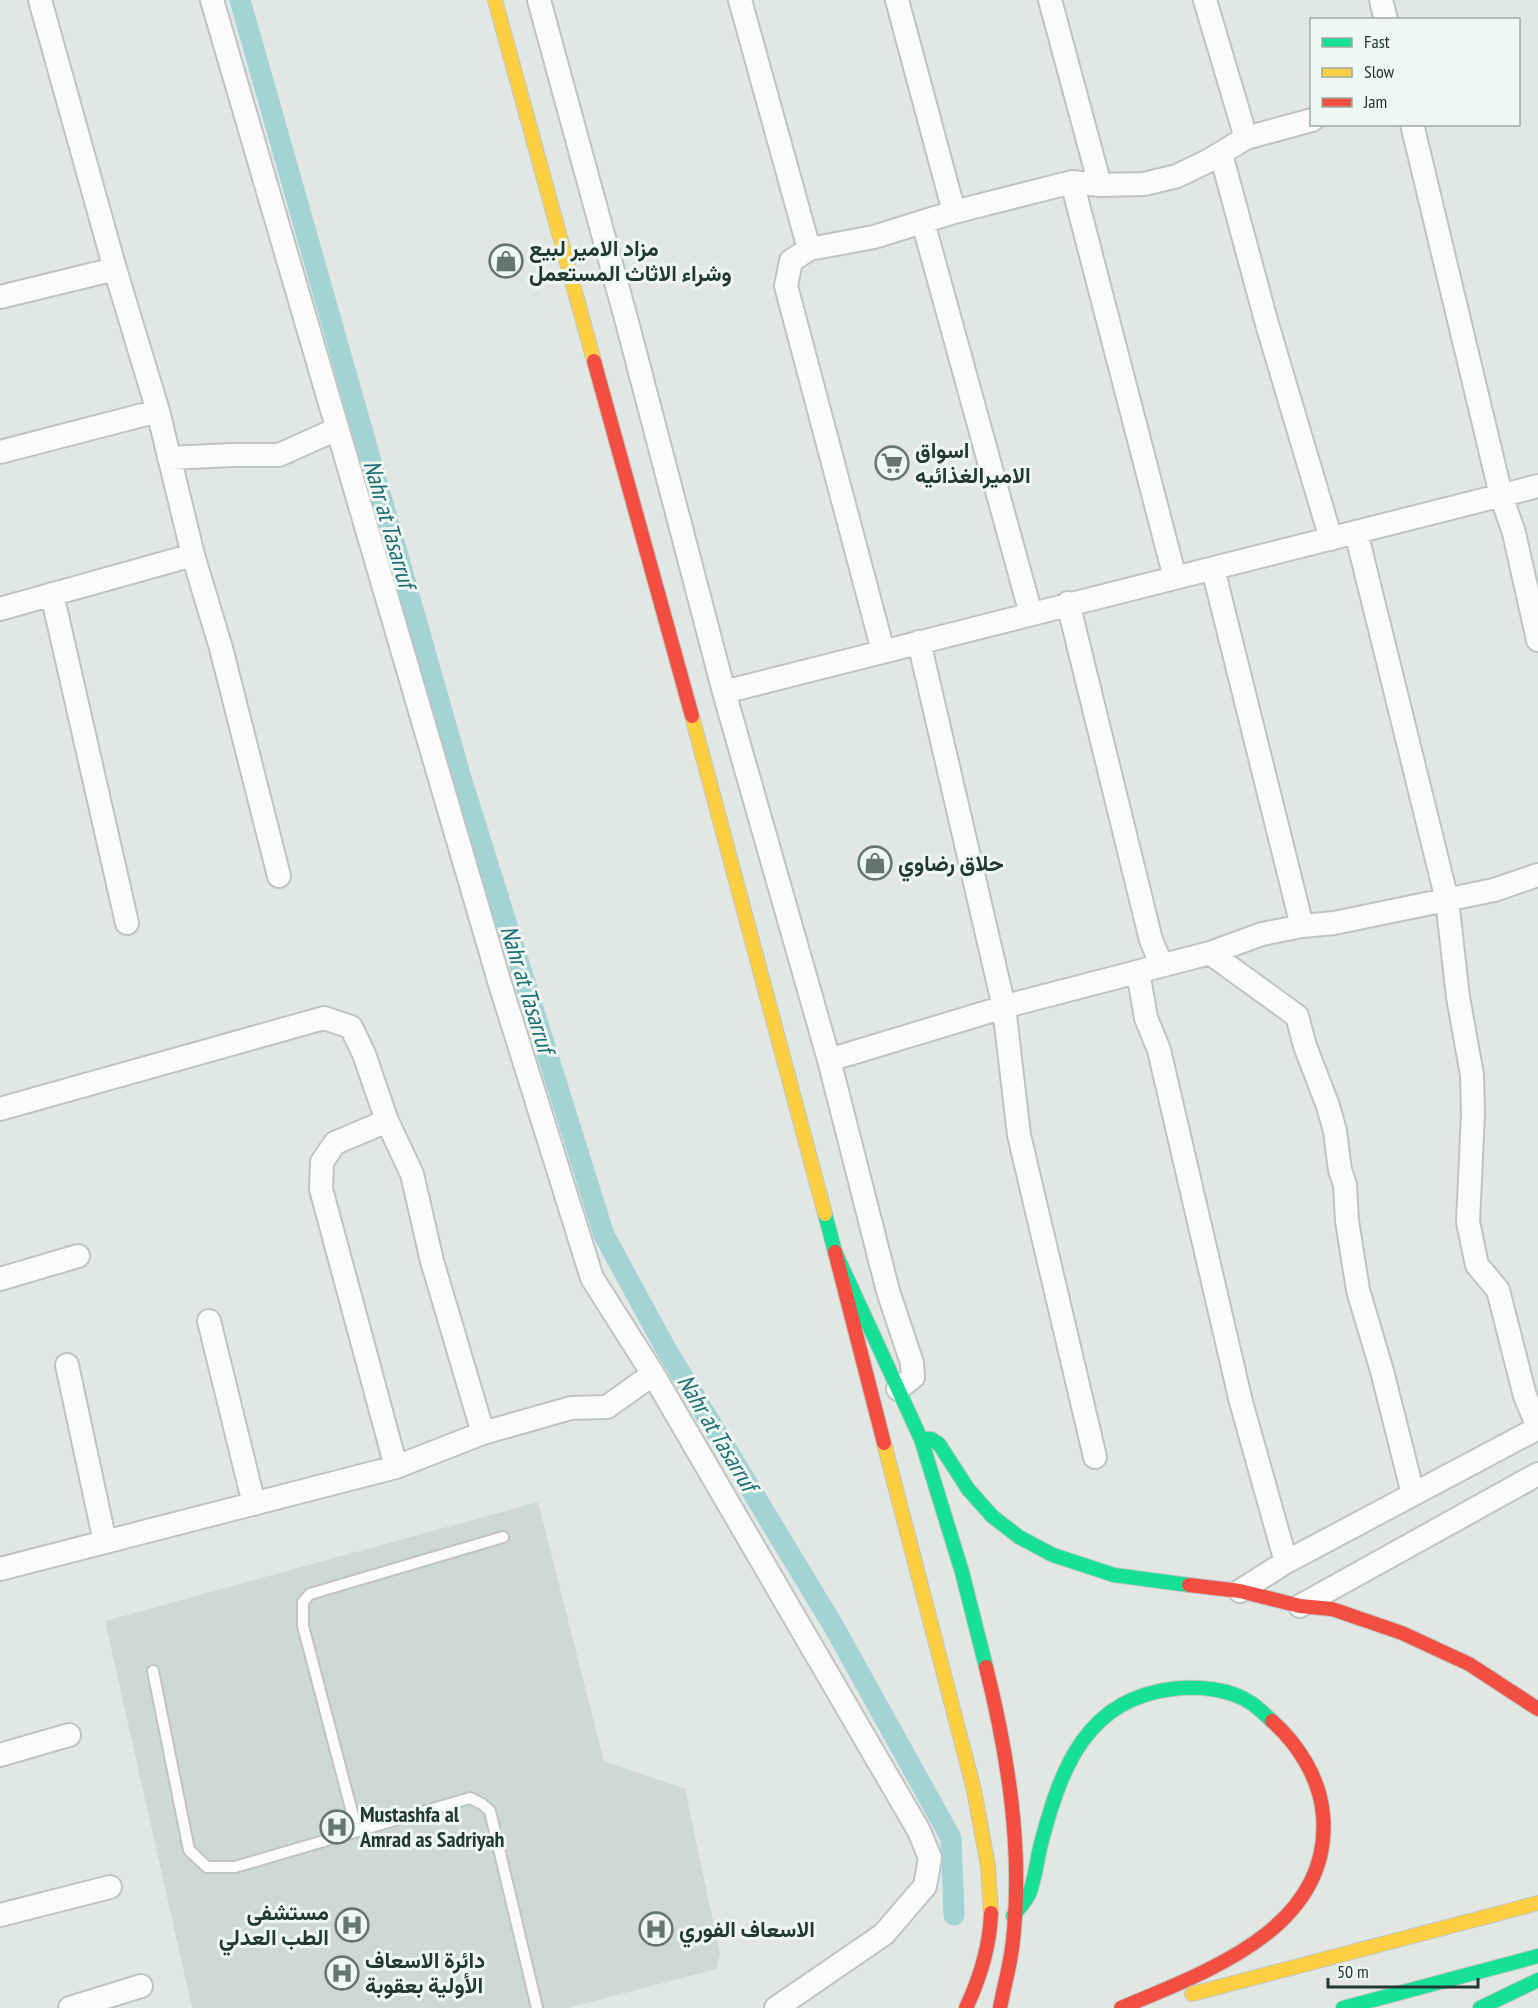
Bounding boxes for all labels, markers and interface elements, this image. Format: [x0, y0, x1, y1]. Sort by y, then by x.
legend [1310, 18, 1520, 126]
text: Fast [1364, 30, 1390, 53]
text: Slow [1364, 60, 1395, 83]
text: Jam [1363, 90, 1387, 113]
place label: مزاد الامير لبيع وشراء الاثاث المستعمل [529, 234, 732, 287]
shop icon: مزاد الامير لبيع وشراء الاثاث المستعمل [488, 243, 524, 279]
place label: اسواق الاميرالغذائيه [915, 436, 1031, 489]
supermarket icon: اسواق الاميرالغذائيه [874, 445, 910, 481]
water label: Nahr at Tasarruf [357, 457, 424, 596]
shop icon: حلاق رضاوي [857, 845, 893, 881]
place label: حلاق رضاوي [898, 849, 1004, 882]
water label: Nahr at Tasarruf [493, 922, 563, 1061]
water label: Nahr at Tasarruf [670, 1369, 767, 1501]
place label: Mustashfa al Amrad as Sadriyah [359, 1800, 505, 1853]
hospital icon: Mustashfa al Amrad as Sadriyah [319, 1809, 355, 1845]
place label: مستشفى الطب العدلي [219, 1898, 329, 1956]
hospital icon: مستشفى الطب العدلي [334, 1907, 370, 1943]
hospital icon: الاسعاف الفوري [638, 1911, 674, 1947]
place label: الاسعاف الفوري [679, 1915, 815, 1948]
place label: دائرة الاسعاف الأولية بعقوبة [365, 1946, 485, 1999]
scale bar [1328, 1951, 1478, 1989]
hospital icon: دائرة الاسعاف الأولية بعقوبة [324, 1955, 360, 1991]
text: 50 m [1337, 1960, 1369, 1983]

